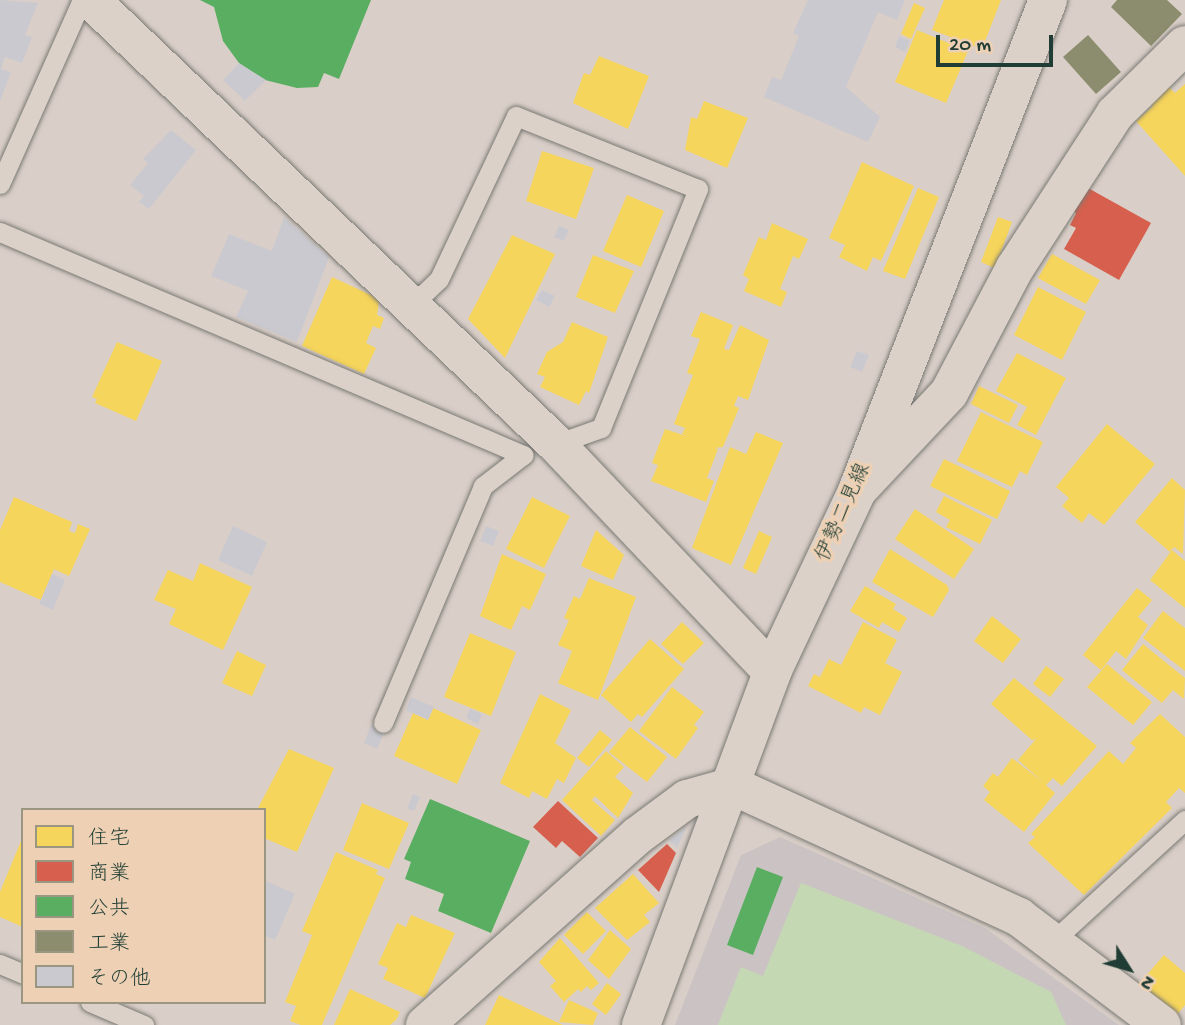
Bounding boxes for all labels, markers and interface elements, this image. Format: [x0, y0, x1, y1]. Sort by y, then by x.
scale bar [940, 21, 1057, 65]
text: 20 m [949, 34, 991, 59]
street label: 伊勢二見線 [812, 460, 878, 566]
legend [21, 808, 266, 1004]
text: 住宅 [88, 828, 130, 853]
text: 商業 [88, 863, 130, 888]
text: 公共 [88, 898, 130, 923]
text: 工業 [88, 933, 130, 958]
north arrow [1094, 934, 1164, 1004]
text: その他 [88, 968, 151, 993]
text: N [1133, 970, 1159, 994]

